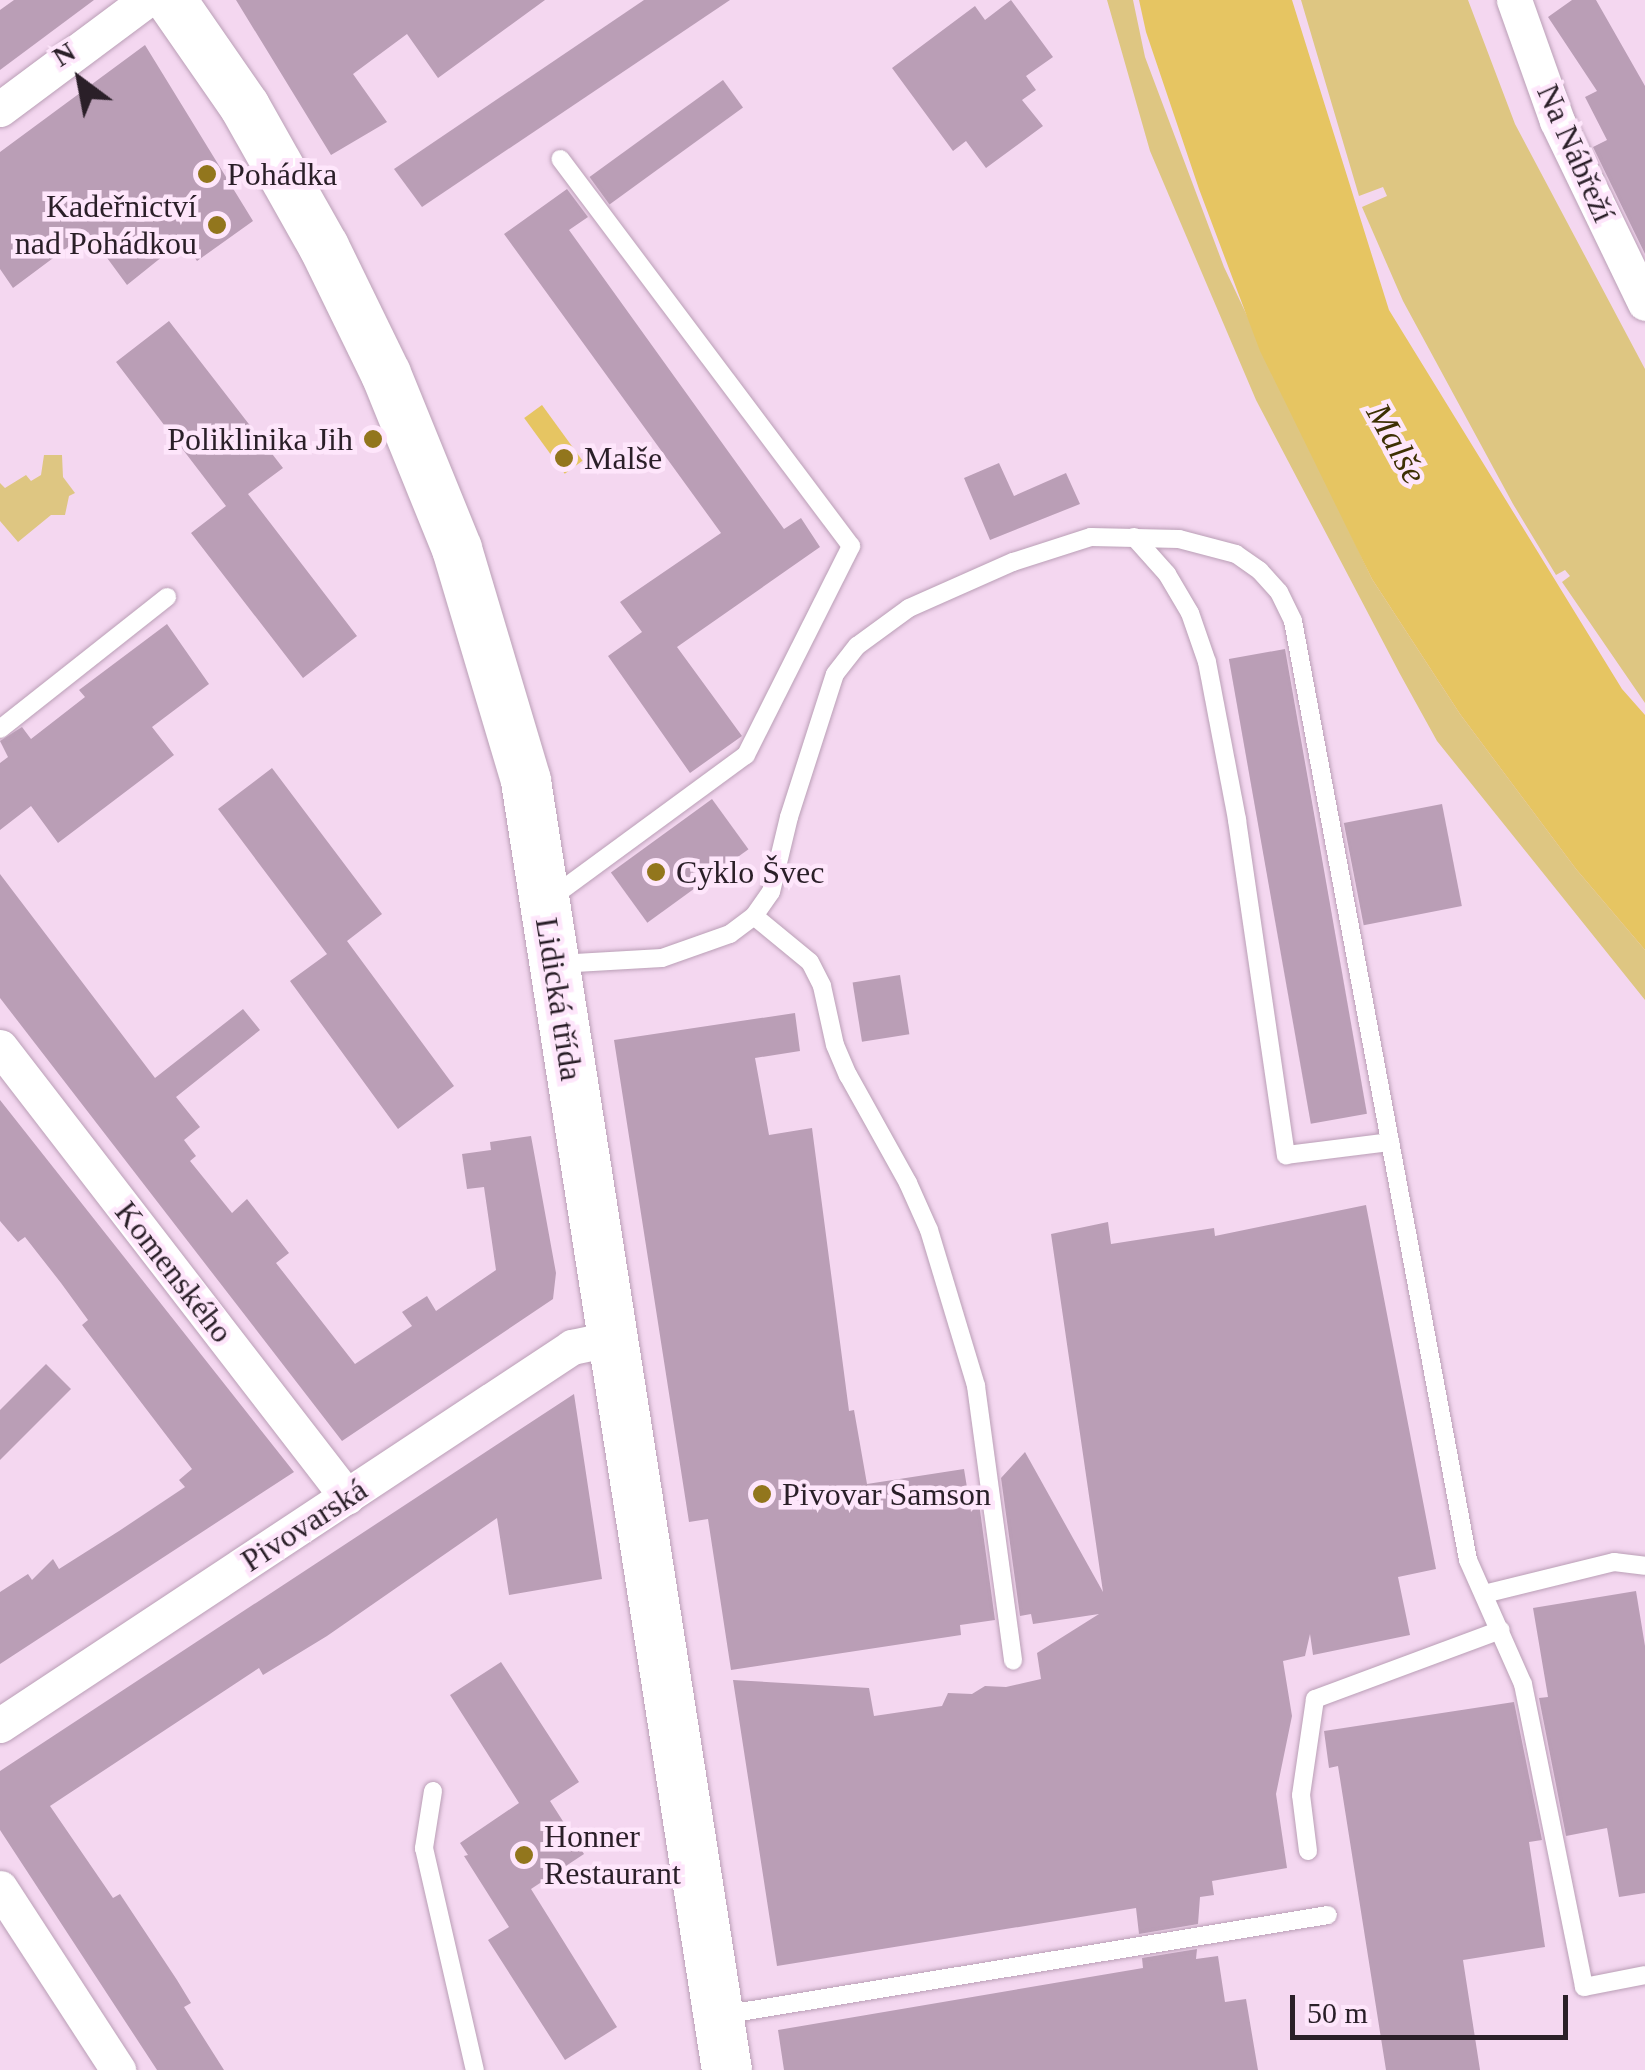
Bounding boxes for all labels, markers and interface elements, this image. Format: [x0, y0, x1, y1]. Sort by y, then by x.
north arrow [30, 30, 130, 130]
text: N [47, 36, 81, 73]
street label: Na Nábřeží [1529, 78, 1623, 228]
place label: Pohádka [227, 155, 337, 193]
marker: Pohádka [196, 163, 218, 185]
place label: Kadeřnictví nad Pohádkou [15, 188, 197, 263]
marker: Kadeřnictví nad Pohádkou [206, 214, 228, 236]
water label: Malše [1357, 396, 1435, 492]
place label: Poliklinika Jih [167, 420, 353, 458]
marker: Poliklinika Jih [362, 428, 384, 450]
place label: Malše [584, 439, 662, 477]
marker: Malše [553, 447, 575, 469]
place label: Cyklo Švec [676, 853, 824, 891]
marker: Cyklo Švec [645, 861, 667, 883]
street label: Lidická třída [527, 915, 591, 1083]
street label: Komenského [107, 1194, 241, 1350]
street label: Pivovarská [234, 1470, 374, 1580]
place label: Pivovar Samson [782, 1475, 991, 1513]
marker: Pivovar Samson [751, 1483, 773, 1505]
place label: Honner Restaurant [544, 1818, 681, 1893]
marker: Honner Restaurant [513, 1844, 535, 1866]
scale bar [1295, 1975, 1572, 2037]
text: 50 m [1307, 1996, 1368, 2029]

